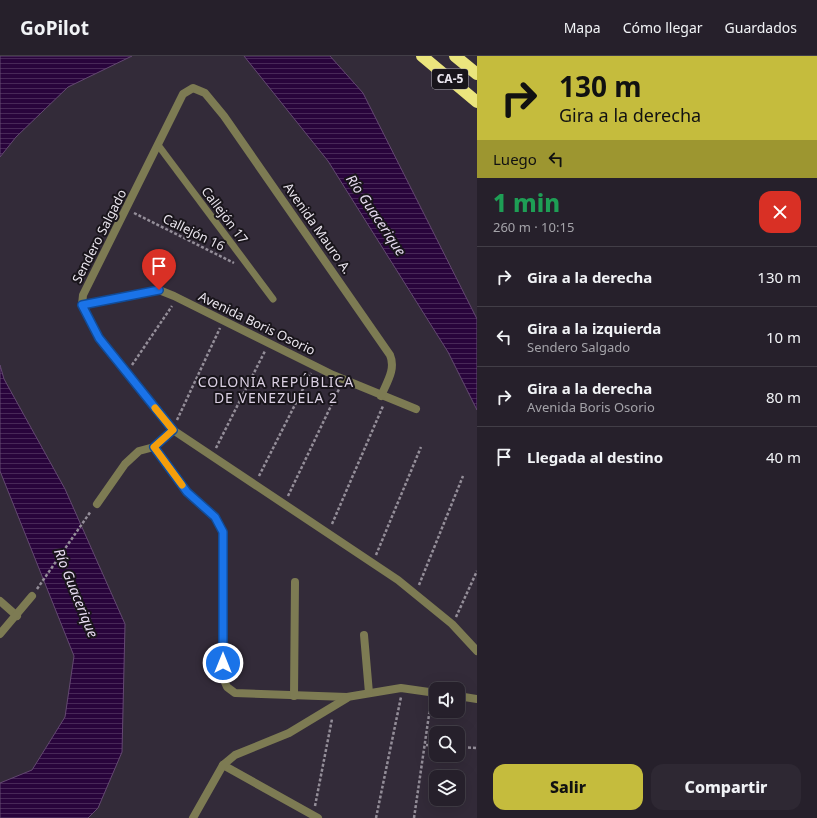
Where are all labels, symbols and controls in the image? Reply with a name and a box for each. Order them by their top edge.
text: GoPilot [20,15,89,41]
text: Mapa [564,18,601,37]
text: Cómo llegar [623,18,703,37]
text: Guardados [725,18,797,37]
text: 130 m [559,67,642,105]
road number: CA-5 [432,69,468,89]
icon: right [493,72,545,124]
text: Gira a la derecha [559,103,701,127]
icon: left [545,148,567,170]
text: Luego [493,149,537,169]
water label: Río Guacerique [342,170,411,259]
street label: Avenida Mauro A. [280,179,356,277]
street label: Callejón 17 [198,183,252,247]
street label: Sendero Salgado [68,186,130,286]
text: 1 min [493,186,560,219]
button: close [759,191,801,233]
street label: Callejón 16 [160,209,228,255]
text: 260 m · 10:15 [493,218,574,236]
pin [142,249,176,290]
icon: arrive [148,255,170,277]
icon: right [493,266,515,288]
text: Gira a la derecha [527,267,652,287]
text: 130 m [757,267,801,287]
street label: Avenida Boris Osorio [196,287,318,359]
text: Gira a la izquierda [527,318,661,338]
icon: left [493,326,515,348]
text: 10 m [766,327,801,347]
text: Sendero Salgado [527,338,630,356]
district label: COLONIA REPÚBLICA DE VENEZUELA 2 [198,372,354,407]
text: Gira a la derecha [527,378,652,398]
icon: right [493,386,515,408]
text: 80 m [766,387,801,407]
text: Avenida Boris Osorio [527,398,655,416]
icon: arrive [493,446,515,468]
text: Llegada al destino [527,447,663,467]
text: 40 m [766,447,801,467]
water label: Río Guacerique [50,545,103,640]
position arrow [202,642,244,684]
map controls [429,682,465,806]
button: sound [429,682,465,718]
button: search [429,726,465,762]
button: Salir [493,764,643,810]
button: Compartir [651,764,801,810]
button: layers [429,770,465,806]

